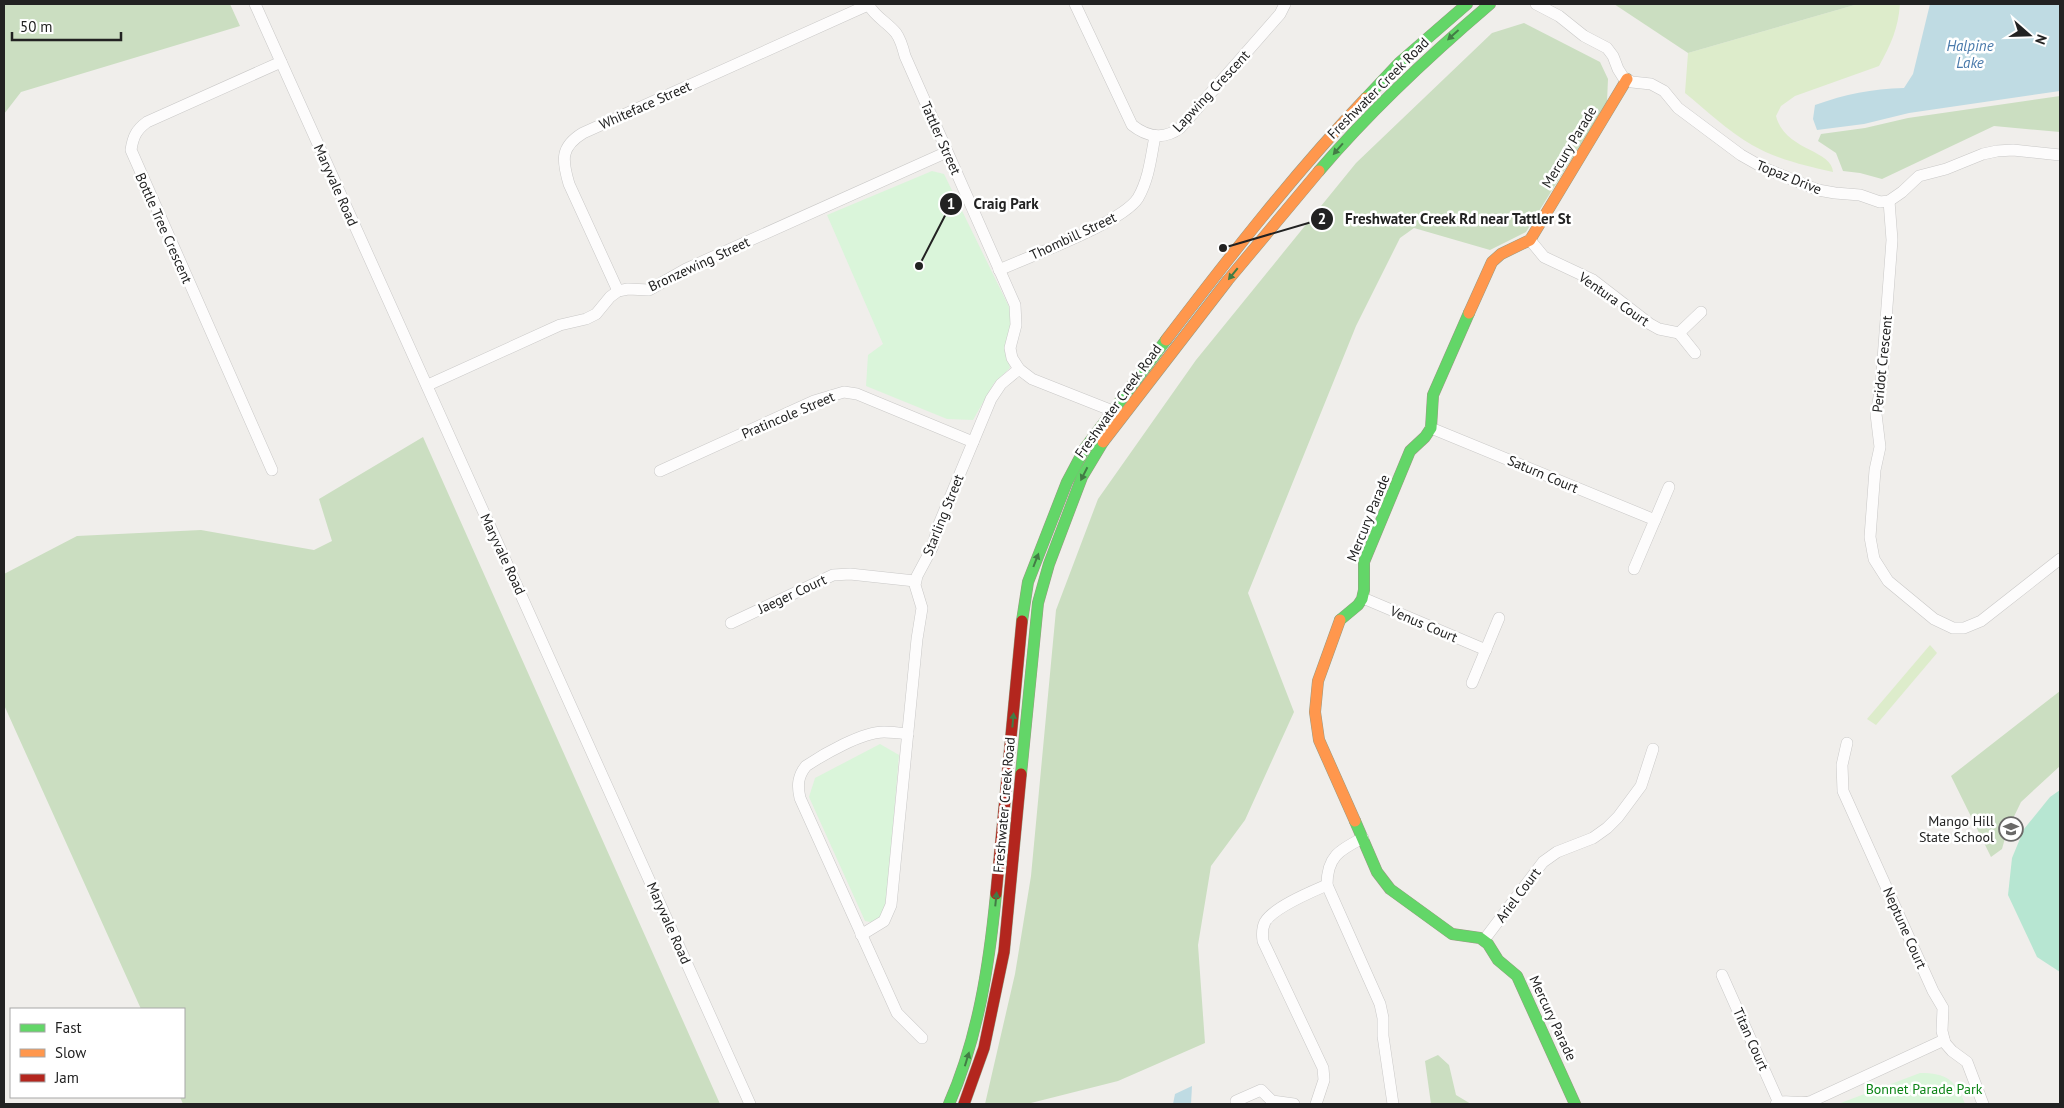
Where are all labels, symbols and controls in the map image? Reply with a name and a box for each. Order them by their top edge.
scale bar [12,10,121,42]
north arrow [2004,10,2054,60]
text: 50 m [20,17,53,36]
one-way arrow [1447,29,1459,41]
text: N [2031,32,2051,47]
street label: Freshwater Creek Road [1323,33,1433,143]
water label: Halpine Lake [1946,36,1994,72]
street label: Lapwing Crescent [1169,46,1254,136]
street label: Whiteface Street [596,77,694,133]
street label: Tattler Street [917,99,965,178]
street label: Mercury Parade [1538,103,1600,191]
street label: Maryvale Road [310,141,362,229]
one-way arrow [1332,143,1343,156]
street label: Topaz Drive [1754,156,1824,198]
street label: Bottle Tree Crescent [131,170,197,287]
callout: Craig Park [938,189,1048,219]
text: 1 [947,194,955,213]
text: Craig Park [973,194,1039,213]
callout: Freshwater Creek Rd near Tattler St [1310,204,1582,234]
street label: Thombill Street [1027,208,1119,264]
text: 2 [1318,209,1326,228]
text: Freshwater Creek Rd near Tattler St [1345,209,1572,228]
street label: Bronzewing Street [645,233,753,295]
one-way arrow [1228,267,1239,280]
street label: Ventura Court [1574,268,1653,330]
street label: Peridot Crescent [1868,314,1896,413]
street label: Freshwater Creek Road [1071,341,1165,461]
street label: Pratincole Street [739,387,837,443]
street label: Saturn Court [1505,451,1581,497]
one-way arrow [1080,467,1088,481]
street label: Starling Street [918,471,968,558]
street label: Mercury Parade [1342,472,1394,564]
street label: Maryvale Road [476,510,530,598]
one-way arrow [1032,552,1040,567]
street label: Jaeger Court [754,570,829,618]
street label: Venus Court [1387,601,1461,646]
one-way arrow [1009,712,1017,728]
street label: Freshwater Creek Road [989,736,1019,874]
place label: Mango Hill State School [1919,812,1994,846]
school or university icon: Mango Hill State School [1998,816,2024,842]
street label: Ariel Court [1492,864,1545,926]
street label: Maryvale Road [643,879,695,967]
street label: Neptune Court [1879,884,1931,972]
one-way arrow [992,891,1000,907]
street label: Mercury Parade [1525,973,1581,1063]
street label: Titan Court [1729,1005,1773,1074]
legend [10,1008,185,1098]
text: Fast [55,1018,82,1037]
text: Slow [55,1043,86,1062]
one-way arrow [964,1052,972,1067]
text: Jam [54,1068,79,1087]
park label: Bonnet Parade Park [1866,1080,1983,1098]

